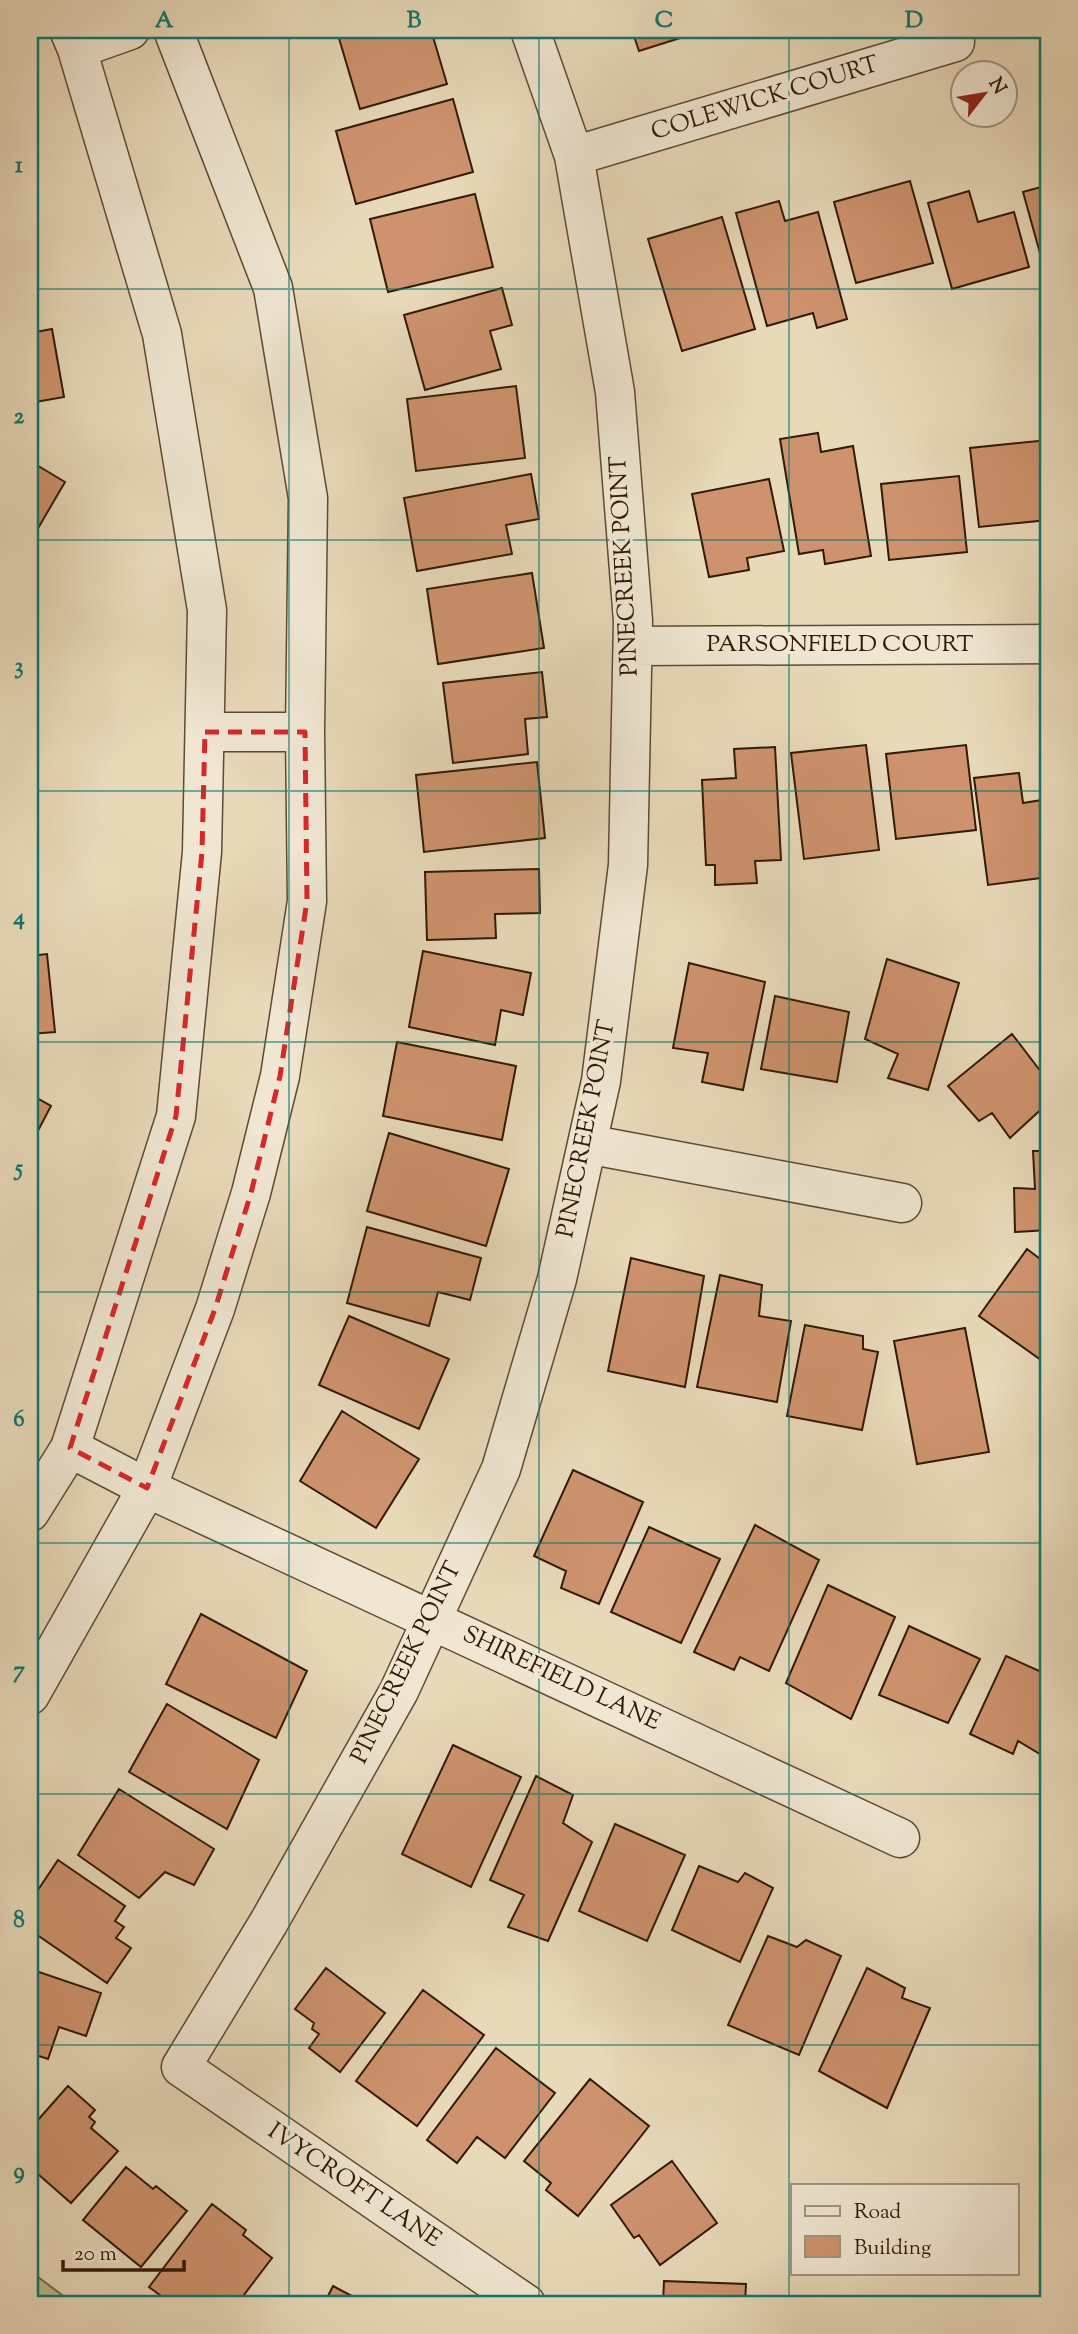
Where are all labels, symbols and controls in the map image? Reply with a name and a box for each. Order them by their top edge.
text: A [155,5,174,38]
text: B [407,5,422,38]
text: C [655,5,673,38]
text: D [905,5,923,38]
street label: COLEWICK COURT [647,48,883,150]
north arrow [948,60,1018,130]
text: N [981,73,1012,100]
text: 1 [15,150,23,183]
text: 2 [14,401,25,434]
street label: PINECREEK POINT [602,455,648,677]
street label: PARSONFIELD COURT [707,628,974,662]
text: 3 [14,651,24,684]
text: 4 [12,902,25,935]
street label: PINECREEK POINT [549,1017,625,1241]
text: 5 [13,1153,23,1186]
text: 6 [13,1404,25,1437]
street label: PINECREEK POINT [343,1556,471,1770]
street label: SHIREFIELD LANE [456,1618,666,1740]
text: 7 [13,1655,25,1688]
text: 8 [13,1905,25,1938]
street label: IVYCROFT LANE [260,2115,448,2257]
text: 9 [13,2156,25,2189]
legend [791,2184,1018,2274]
text: Road [854,2198,901,2228]
scale bar [63,2229,184,2273]
text: Building [854,2234,931,2264]
text: 20 m [74,2240,117,2270]

